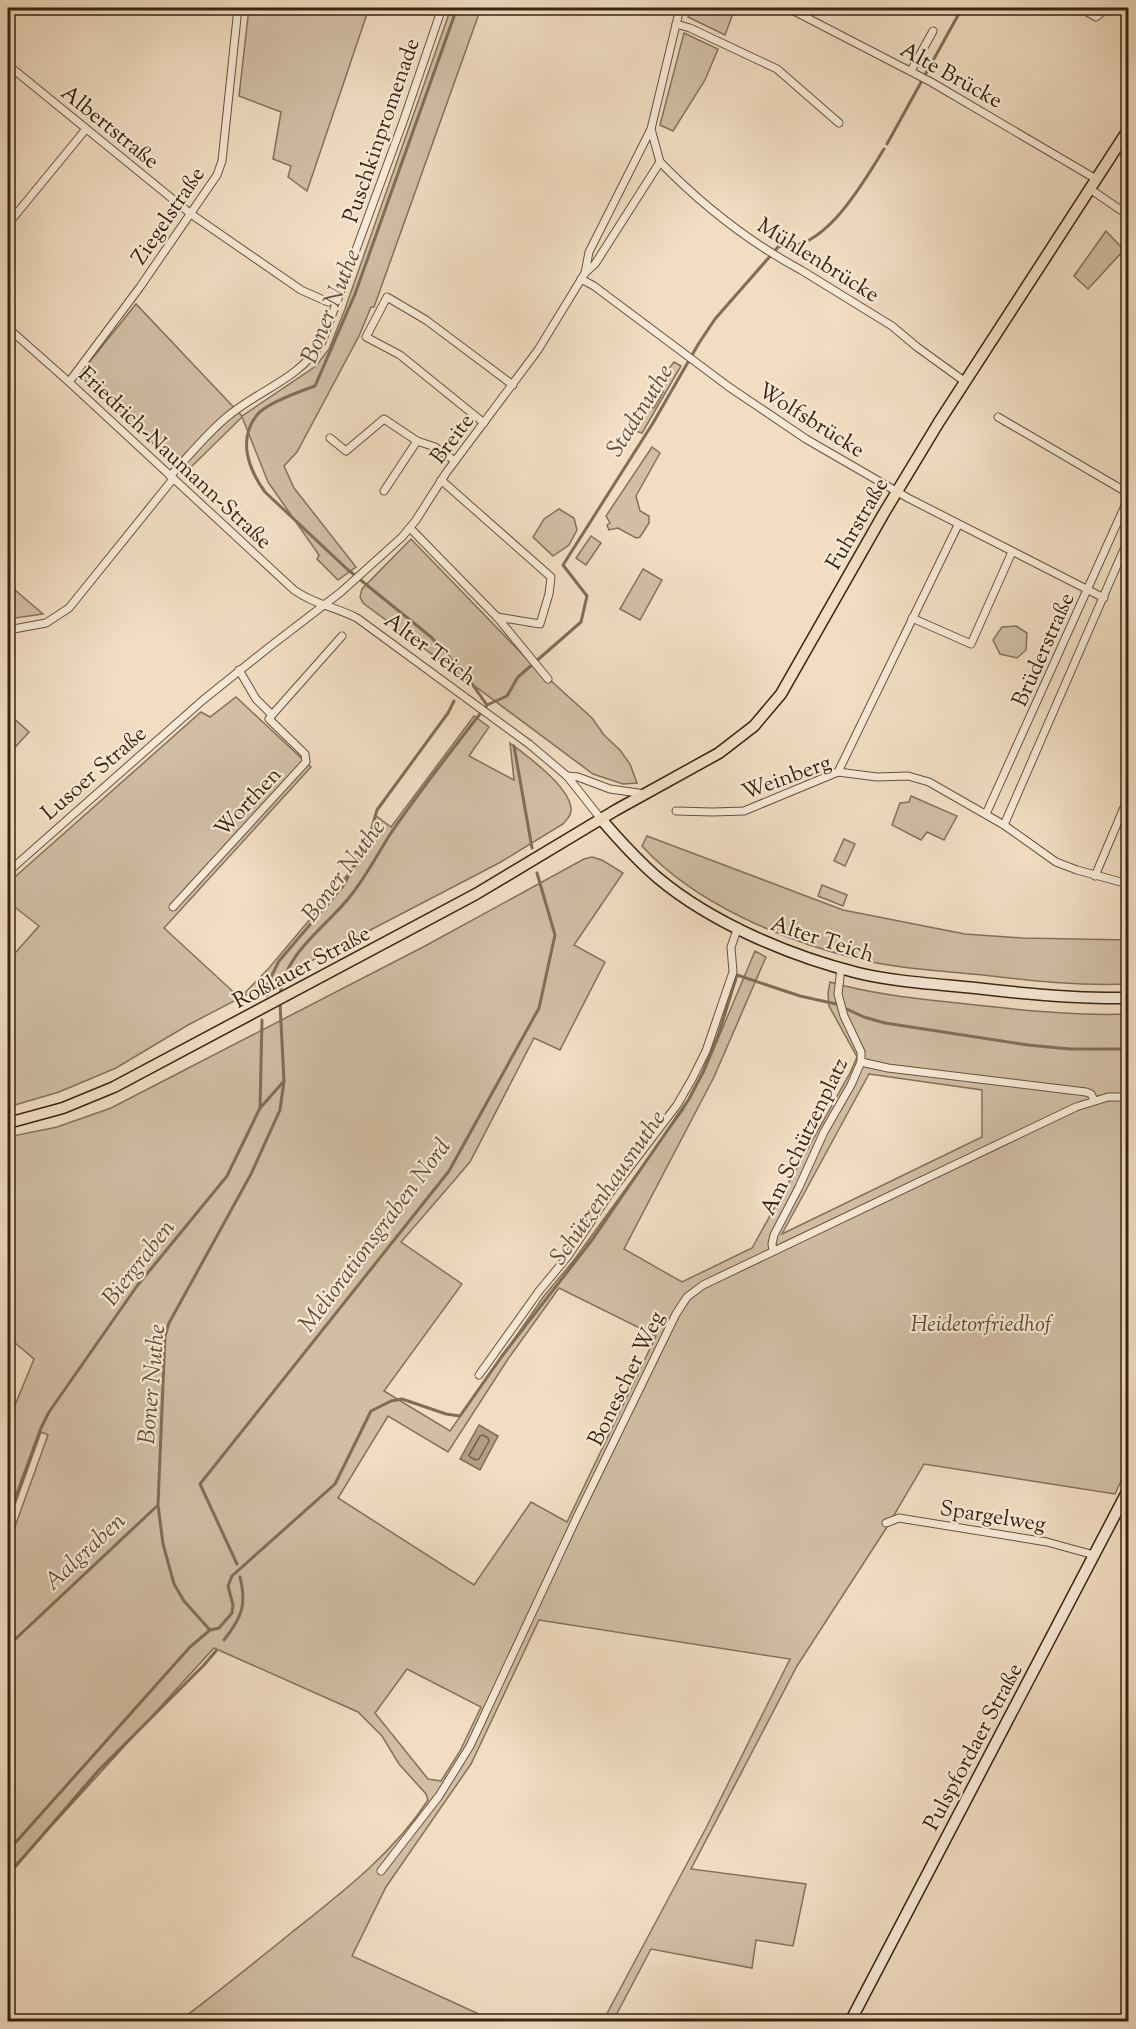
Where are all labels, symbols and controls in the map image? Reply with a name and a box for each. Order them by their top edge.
street label: Puschkinpromenade [336,34,429,228]
street label: Alte Brücke [894,35,1008,118]
street label: Albertstraße [53,79,165,178]
street label: Ziegelstraße [125,161,214,272]
street label: Mühlenbrücke [750,211,885,312]
water label: Boner Nuthe [294,245,370,369]
water label: Stadtnuthe [599,358,683,464]
street label: Friedrich-Naumann-Straße [70,360,278,558]
street label: Wolfsbrücke [751,376,870,467]
street label: Breite [424,408,483,472]
street label: Fuhrstraße [819,472,898,577]
street label: Brüderstraße [1005,588,1084,712]
street label: Alter Teich [376,606,482,695]
street label: Lusoer Straße [35,719,155,829]
street label: Weinberg [738,748,836,810]
street label: Worthen [208,761,290,845]
water label: Boner Nuthe [295,813,394,930]
street label: Alter Teich [766,909,878,973]
street label: Roßlauer Straße [228,919,377,1018]
street label: Am Schützenplatz [754,1053,858,1222]
water label: Schützenhausnuthe [542,1104,675,1272]
water label: Meliorationsgraben Nord [291,1132,460,1340]
water label: Biergraben [95,1212,184,1314]
street label: Bonescher Weg [581,1306,674,1452]
park label: Heidetorfriedhof [911,1310,1054,1342]
water label: Boner Nuthe [131,1323,175,1446]
street label: Spargelweg [937,1494,1048,1542]
water label: Aalgraben [37,1505,134,1599]
street label: Pulspfordaer Straße [917,1658,1032,1837]

